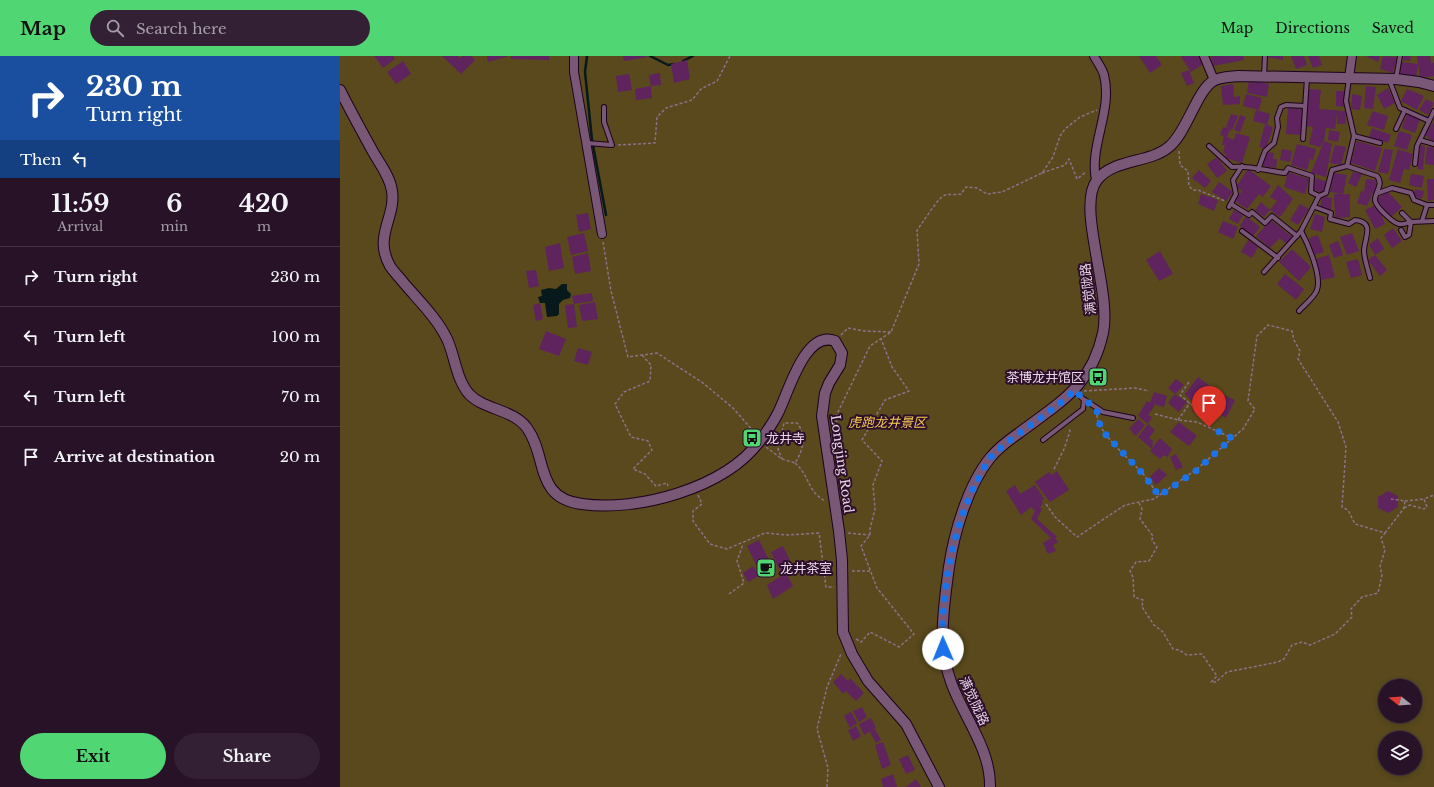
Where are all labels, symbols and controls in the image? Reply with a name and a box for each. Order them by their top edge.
search box [90,10,370,46]
text: Map [20,17,66,40]
icon: search [104,17,126,39]
text: Search here [136,19,227,38]
text: Map [1221,19,1253,37]
text: Directions [1275,19,1350,37]
text: Saved [1372,19,1414,37]
text: 230 m [86,69,182,104]
icon: right [20,72,72,124]
text: Turn right [86,104,182,126]
icon: left [69,148,91,170]
text: Then [20,150,61,169]
text: 11:59 [51,189,109,218]
text: 6 [166,189,182,218]
text: 420 [239,189,289,218]
text: Arrival [57,218,103,235]
text: min [161,218,188,235]
text: m [257,218,271,235]
street label: 满觉陇路 [1076,262,1100,316]
icon: right [20,266,42,288]
text: Turn right [54,267,137,286]
text: 230 m [270,267,320,286]
icon: left [20,326,42,348]
text: Turn left [54,327,125,346]
text: 100 m [271,327,320,346]
bus stop icon: 茶博龙井馆区 [1087,366,1109,388]
place label: 茶博龙井馆区 [1006,369,1084,386]
icon: left [20,386,42,408]
pin [1192,386,1226,427]
text: Turn left [54,387,125,406]
text: 70 m [281,387,320,406]
icon: arrive [1198,392,1220,414]
street label: Longjing Road [827,414,857,515]
park label: 虎跑龙井景区 [848,414,928,431]
bus stop icon: 龙井寺 [741,427,763,449]
place label: 龙井寺 [766,430,805,447]
icon: arrive [20,446,42,468]
text: Arrive at destination [54,447,215,466]
text: 20 m [280,447,320,466]
cafe icon: 龙井茶室 [755,557,777,579]
place label: 龙井茶室 [780,560,832,577]
position arrow [922,628,964,670]
street label: 满觉陇路 [955,674,993,728]
north arrow [1378,679,1422,723]
map controls [1378,679,1422,775]
button: layers [1378,731,1422,775]
button: Exit [20,733,166,779]
button: Share [174,733,320,779]

